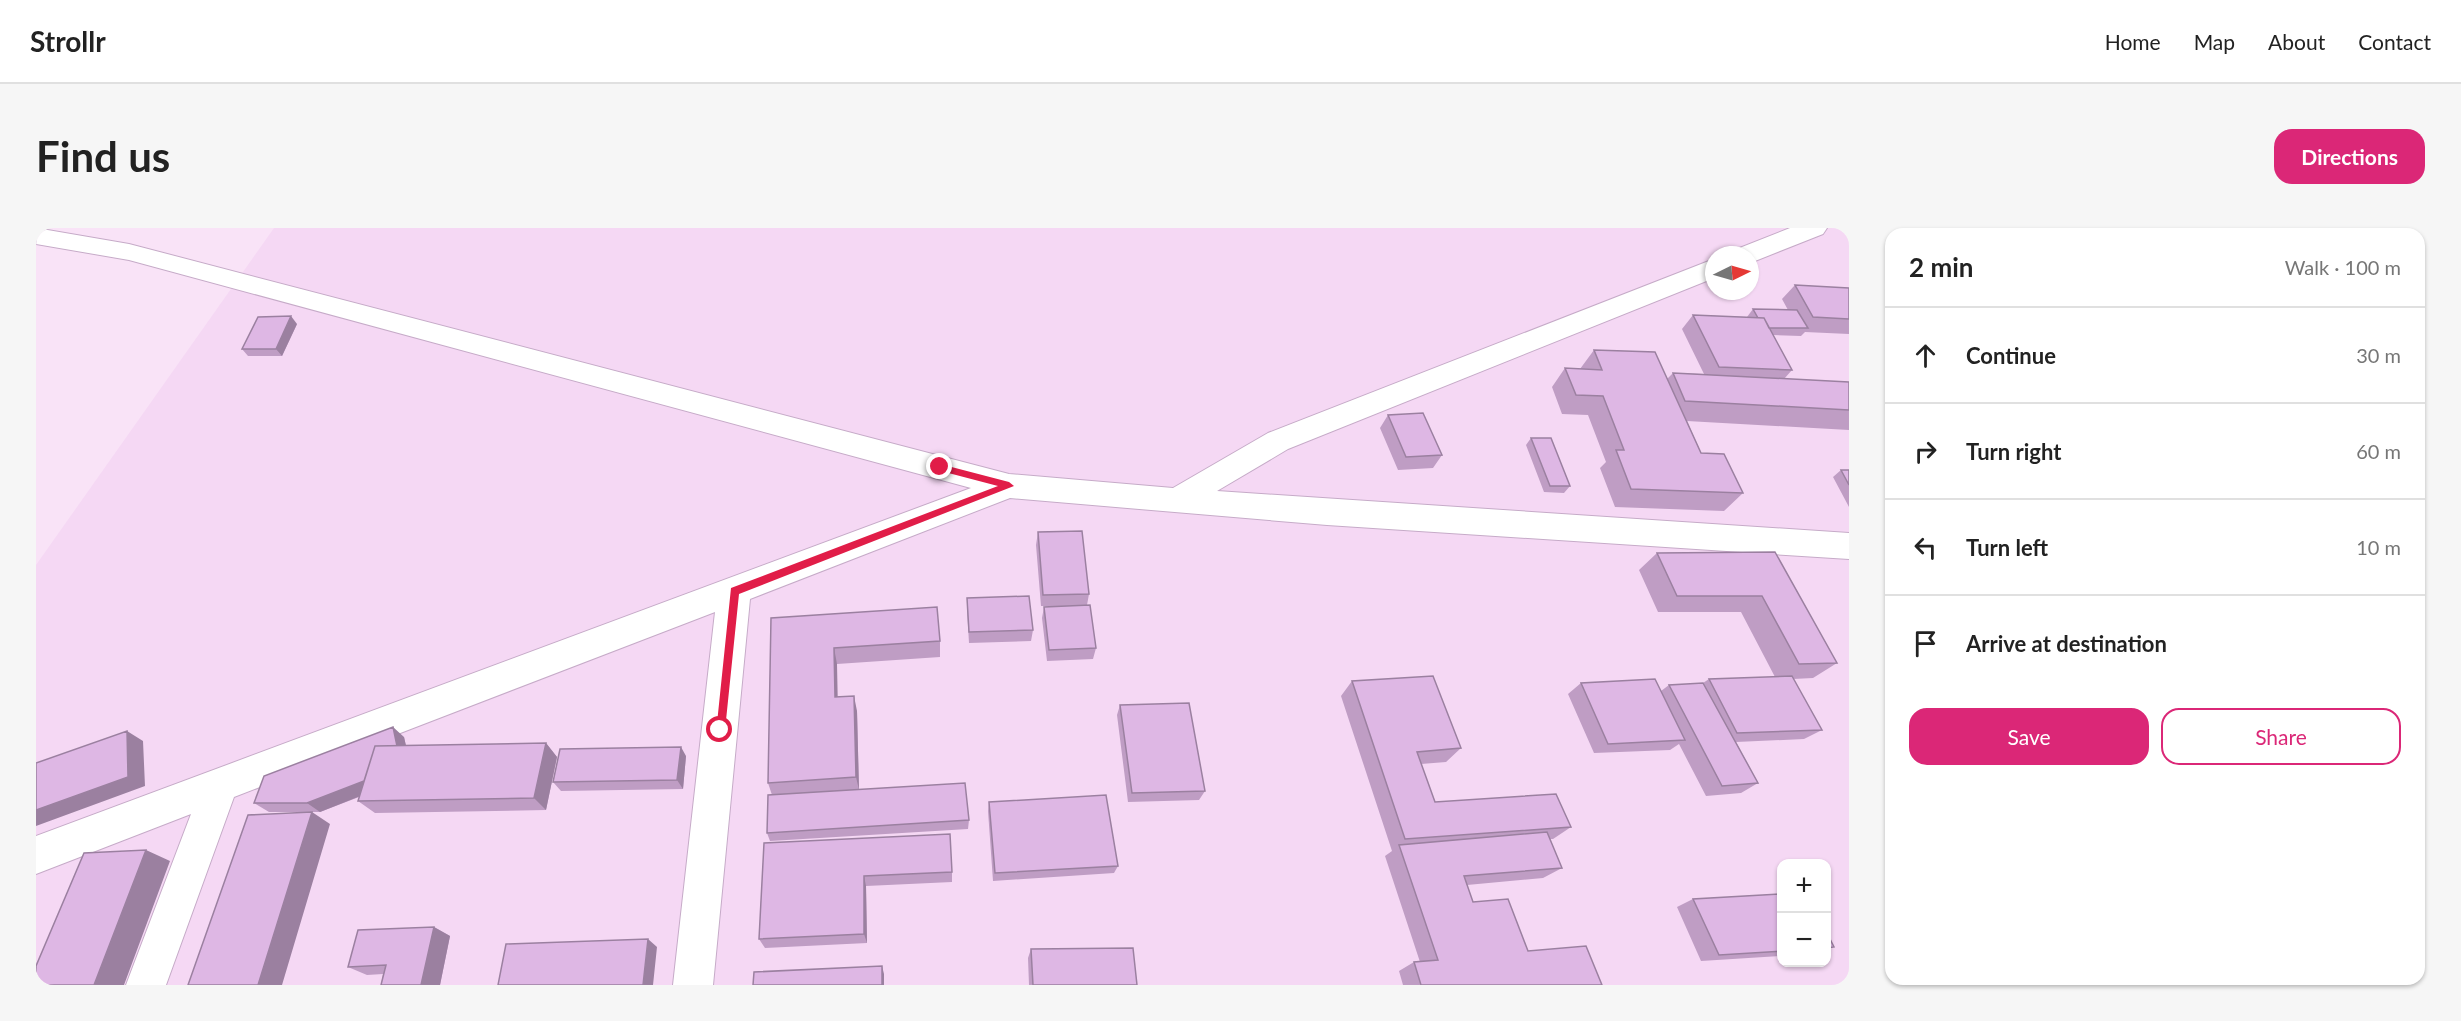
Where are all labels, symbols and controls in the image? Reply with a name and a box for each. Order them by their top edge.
text: Strollr [30,24,106,58]
text: Home [2105,29,2161,54]
text: Map [2194,29,2235,54]
text: About [2268,29,2325,54]
text: Contact [2358,29,2431,54]
button: Directions [2274,129,2425,184]
text: Find us [36,131,170,181]
north arrow [1705,246,1759,300]
text: 2 min [1909,251,1973,283]
text: Walk · 100 m [2285,255,2401,279]
icon: ahead [1909,339,1942,372]
text: Continue [1966,342,2056,369]
text: 30 m [2356,343,2401,367]
icon: right [1909,435,1942,468]
text: Turn right [1966,438,2061,465]
text: 60 m [2356,439,2401,463]
route end [926,453,952,479]
icon: left [1909,531,1942,564]
text: Turn left [1966,534,2048,561]
text: 10 m [2356,535,2401,559]
icon: arrive [1909,627,1942,660]
text: Arrive at destination [1966,630,2167,657]
button: Save [1909,708,2149,765]
button: Share [2161,708,2401,765]
route start [706,716,732,742]
map controls [1777,859,1831,967]
button: + [1777,859,1831,913]
button: − [1777,913,1831,967]

